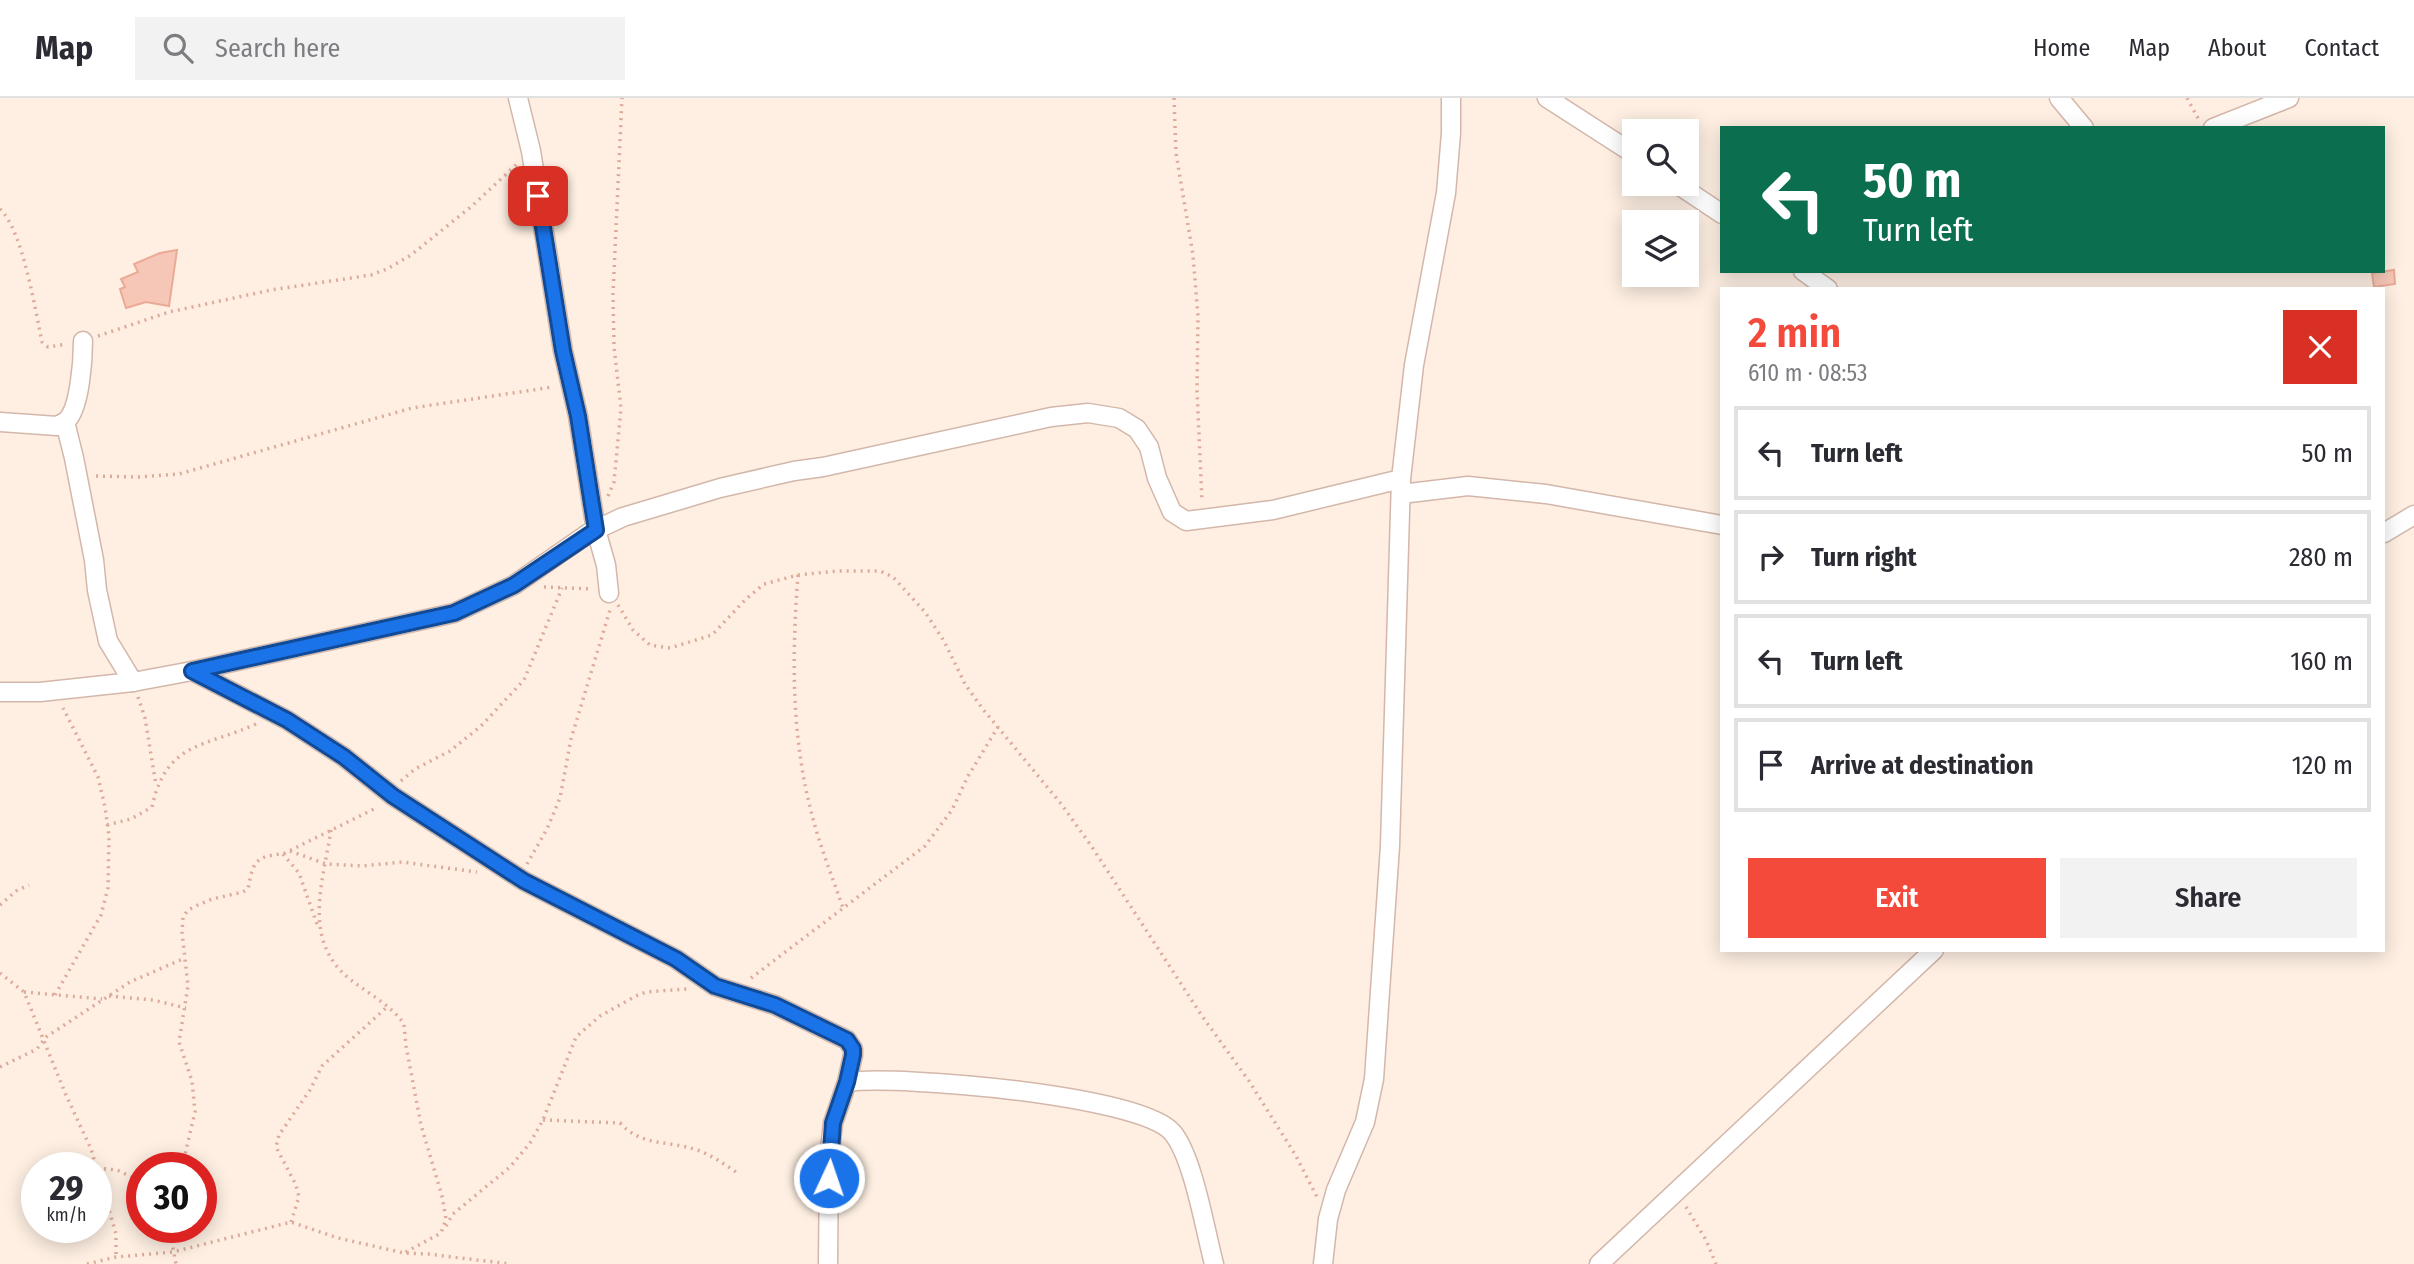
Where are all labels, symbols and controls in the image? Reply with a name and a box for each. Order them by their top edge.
search box [135,17,625,80]
text: Map [35,28,93,68]
icon: search [159,29,197,67]
text: Search here [215,33,340,64]
text: Home [2033,34,2090,62]
text: Map [2128,34,2170,62]
text: About [2208,34,2266,62]
text: Contact [2304,34,2379,62]
map controls [1622,119,1699,287]
button: search [1622,119,1699,196]
text: 50 m [1863,151,1961,210]
icon: left [1748,154,1839,245]
pin [508,166,568,226]
icon: arrive [519,177,557,215]
button: layers [1622,210,1699,287]
text: Turn left [1863,211,1973,249]
text: 2 min [1748,308,1841,358]
button: close [2283,310,2357,384]
text: 610 m · 08:53 [1748,359,1867,387]
icon: left [1752,434,1790,472]
text: Turn left [1811,438,1903,469]
text: 50 m [2301,438,2353,469]
icon: right [1752,538,1790,576]
text: Turn right [1811,542,1917,573]
text: 280 m [2289,542,2353,573]
icon: left [1752,642,1790,680]
text: Turn left [1811,646,1903,677]
text: 160 m [2290,646,2353,677]
icon: arrive [1752,746,1790,784]
text: Arrive at destination [1811,750,2034,781]
text: 120 m [2292,750,2353,781]
button: Exit [1748,858,2046,938]
button: Share [2060,858,2357,938]
position arrow [792,1141,866,1215]
speed limit sign: 30 [126,1152,217,1243]
text: 29 [49,1167,84,1209]
text: km/h [46,1204,87,1226]

